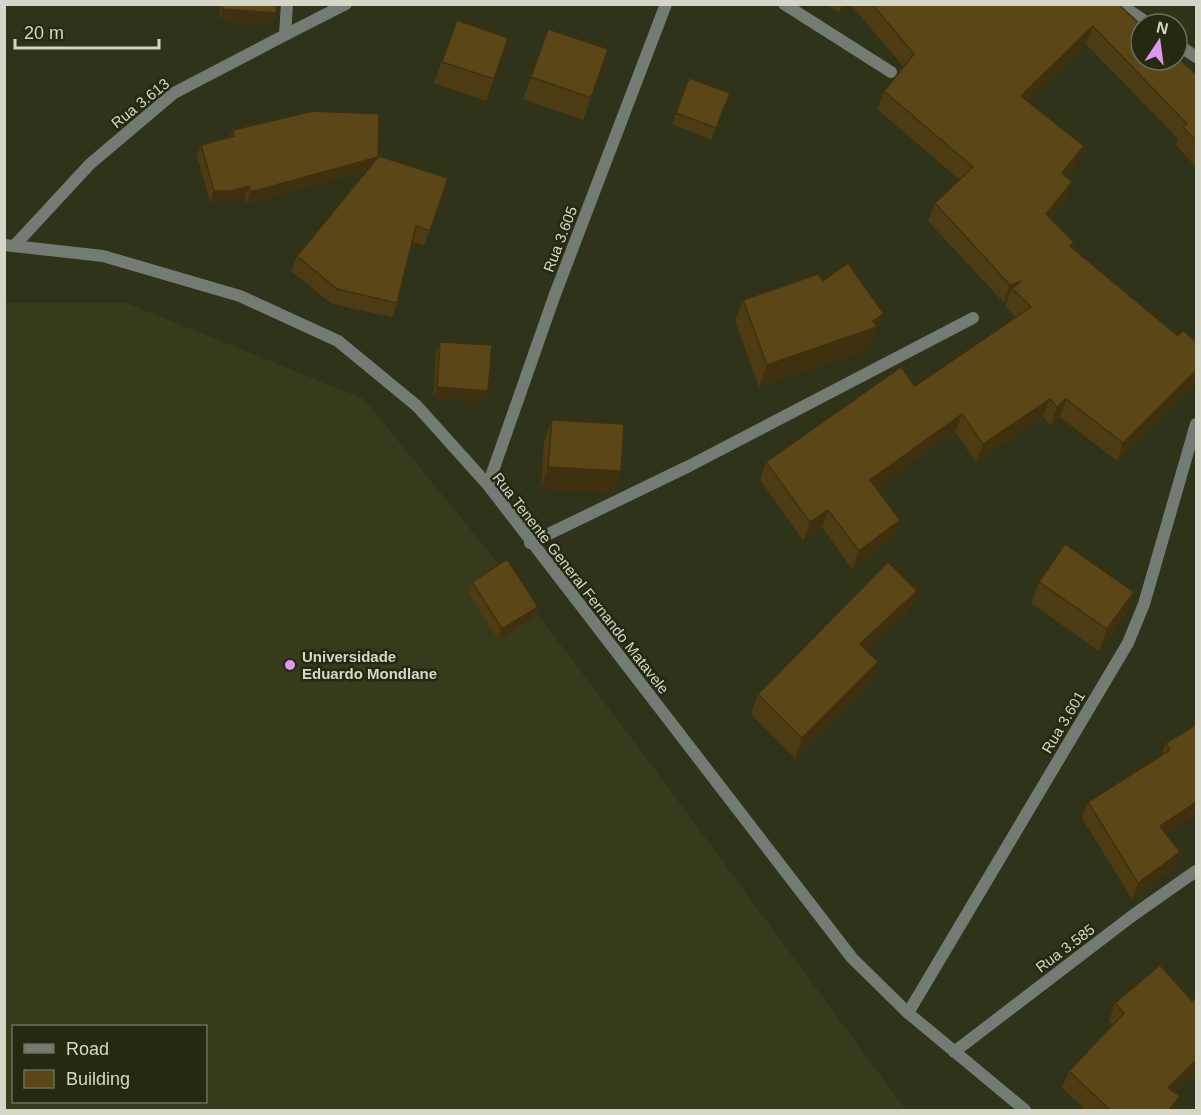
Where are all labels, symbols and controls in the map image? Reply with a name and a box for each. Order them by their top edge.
scale bar [15,12,159,50]
north arrow [1129,12,1189,72]
text: N [1155,18,1170,37]
text: 20 m [24,23,64,43]
street label: Rua 3.613 [108,75,172,131]
street label: Rua 3.605 [540,204,580,274]
street label: Rua Tenente General Fernando Matavele [489,469,673,697]
place label: Universidade Eduardo Mondlane [302,648,437,682]
marker: Universidade Eduardo Mondlane [283,658,297,672]
street label: Rua 3.601 [1038,688,1088,756]
street label: Rua 3.585 [1032,920,1098,976]
legend [12,1025,207,1103]
text: Road [66,1039,109,1059]
text: Building [66,1069,130,1089]

